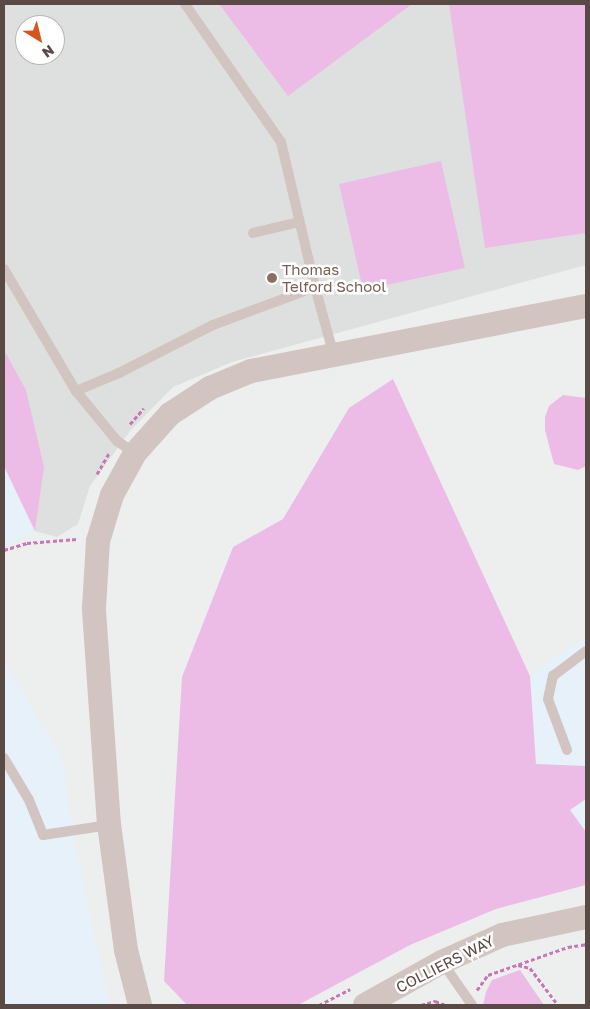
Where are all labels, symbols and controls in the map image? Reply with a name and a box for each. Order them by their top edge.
north arrow [15,15,65,65]
text: N [39,42,58,62]
place label: Thomas Telford School [282,260,386,295]
marker: Thomas Telford School [266,272,278,284]
street label: COLLIERS WAY [393,932,497,996]

